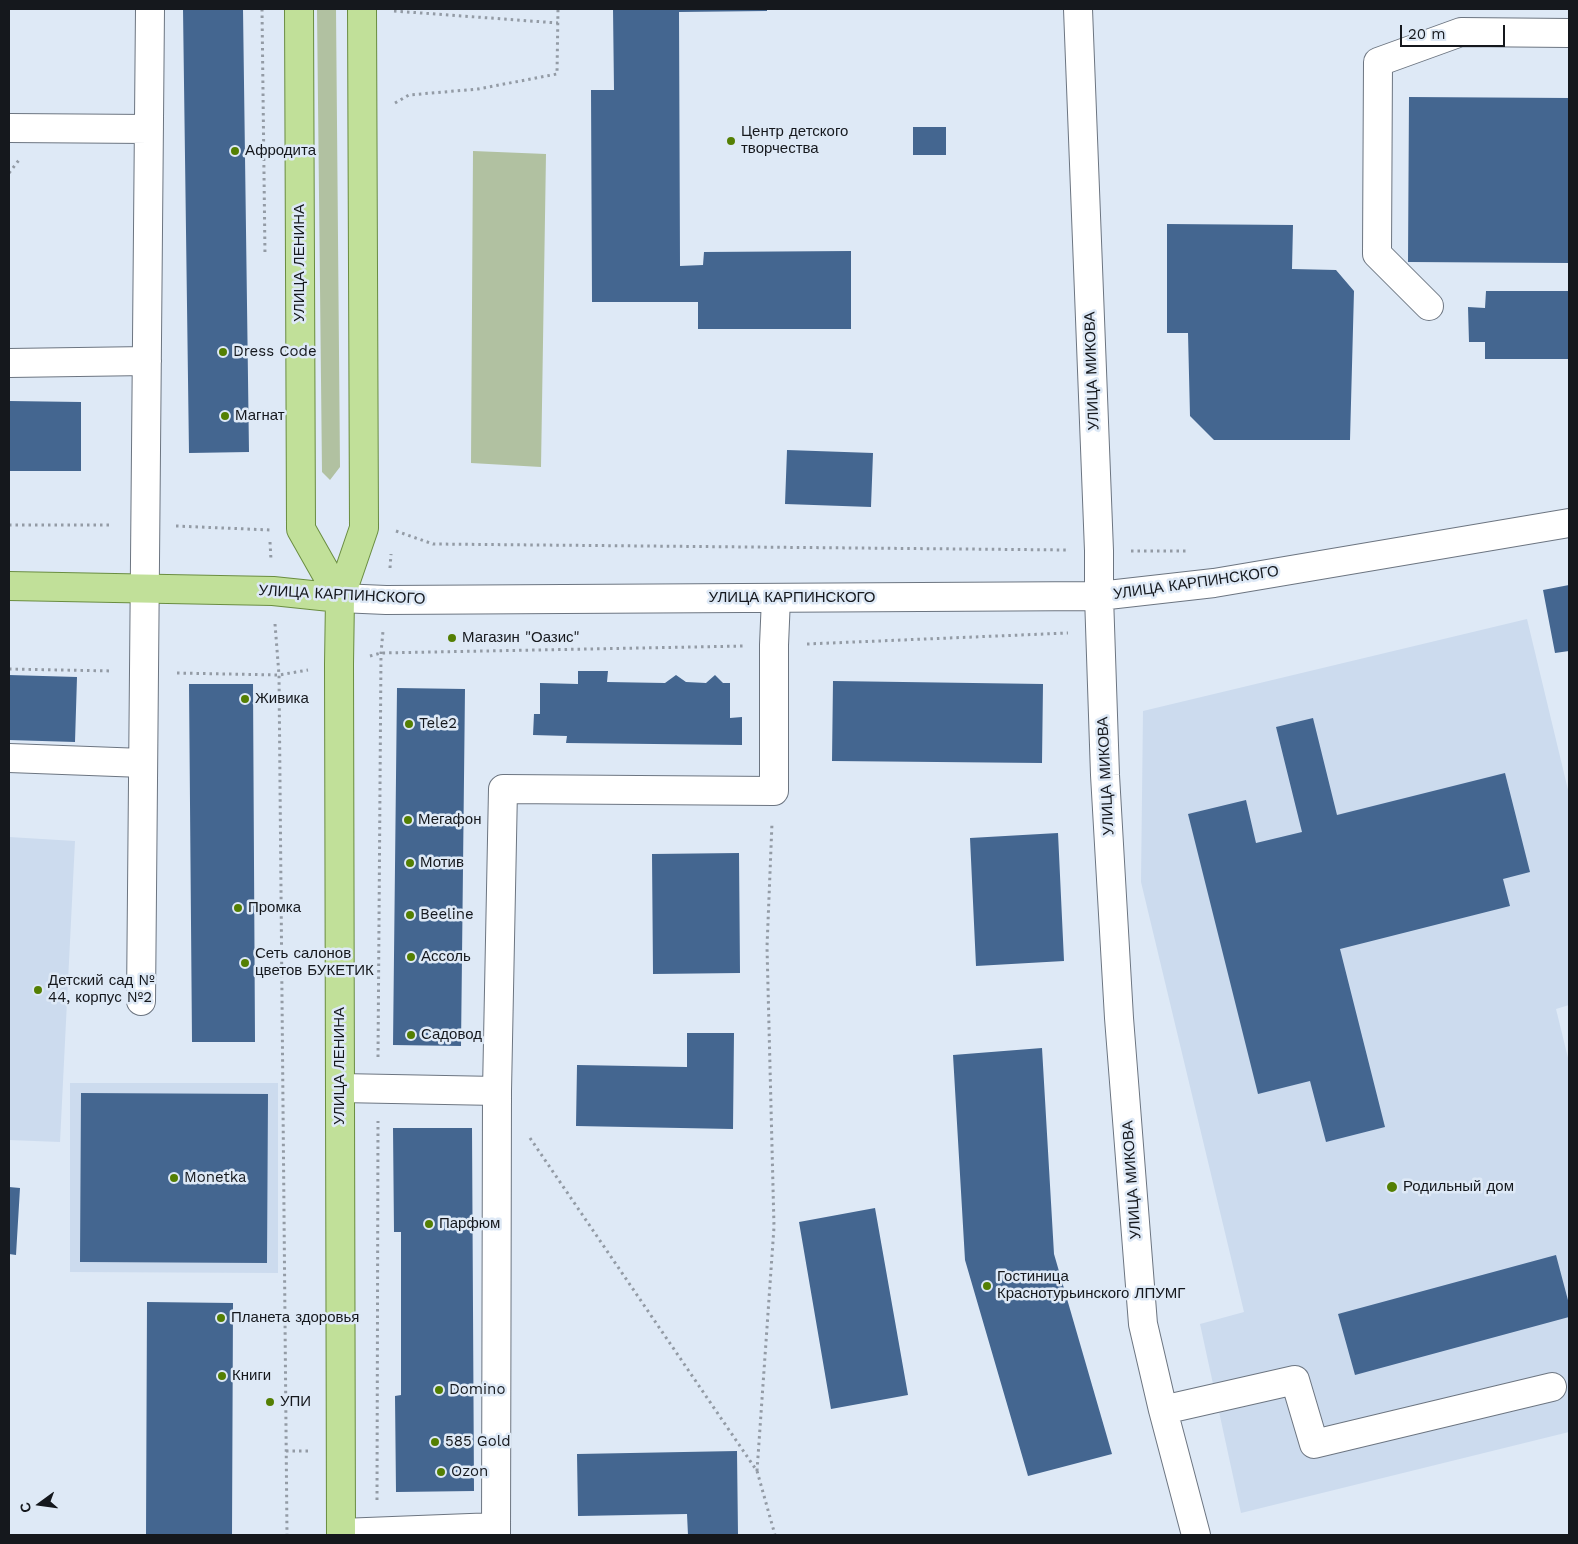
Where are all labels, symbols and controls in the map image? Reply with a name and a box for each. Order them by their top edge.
scale bar [1403,15,1508,47]
text: 20 m [1408,25,1446,43]
place label: Центр детского творчества [741,123,848,158]
marker: Центр детского творчества [725,135,737,147]
place label: Афродита [245,142,316,160]
marker: Афродита [229,145,241,157]
street label: УЛИЦА ЛЕНИНА [291,204,309,322]
street label: УЛИЦА МИКОВА [1081,311,1103,431]
place label: Dress Code [233,343,317,361]
marker: Dress Code [217,346,229,358]
place label: Магнат [235,407,285,425]
marker: Магнат [219,410,231,422]
street label: УЛИЦА КАРПИНСКОГО [1112,562,1280,604]
street label: УЛИЦА КАРПИНСКОГО [258,582,426,608]
street label: УЛИЦА КАРПИНСКОГО [708,589,876,607]
place label: Магазин "Оазис" [462,629,580,647]
marker: Магазин "Оазис" [446,632,458,644]
place label: Живика [255,690,309,708]
marker: Живика [239,693,251,705]
place label: Tele2 [419,715,457,733]
street label: УЛИЦА МИКОВА [1094,716,1118,836]
marker: Tele2 [403,718,415,730]
place label: Мегафон [418,811,481,829]
marker: Мегафон [402,814,414,826]
place label: Мотив [420,854,464,872]
marker: Мотив [404,857,416,869]
place label: Промка [248,899,301,917]
marker: Промка [232,902,244,914]
place label: Beeline [420,906,474,924]
marker: Beeline [404,909,416,921]
place label: Сеть салонов цветов БУКЕТИК [255,945,374,980]
place label: Ассоль [421,948,471,966]
marker: Ассоль [405,951,417,963]
marker: Сеть салонов цветов БУКЕТИК [239,957,251,969]
place label: Детский сад № 44, корпус №2 [48,972,155,1007]
marker: Детский сад № 44, корпус №2 [32,984,44,996]
street label: УЛИЦА ЛЕНИНА [331,1007,349,1125]
place label: Садовод [421,1026,482,1044]
marker: Садовод [405,1029,417,1041]
street label: УЛИЦА МИКОВА [1119,1120,1145,1240]
place label: Monetka [184,1169,247,1187]
marker: Monetka [168,1172,180,1184]
place label: Родильный дом [1403,1178,1514,1196]
marker: Родильный дом [1385,1180,1399,1194]
place label: Парфюм [439,1215,500,1233]
marker: Парфюм [423,1218,435,1230]
place label: Гостиница Краснотурьинского ЛПУМГ [997,1268,1185,1303]
marker: Гостиница Краснотурьинского ЛПУМГ [981,1280,993,1292]
place label: Планета здоровья [231,1309,359,1327]
marker: Планета здоровья [215,1312,227,1324]
place label: Книги [232,1367,271,1385]
marker: Книги [216,1370,228,1382]
place label: Domino [449,1381,505,1399]
marker: Domino [433,1384,445,1396]
place label: УПИ [280,1393,311,1411]
marker: УПИ [264,1396,276,1408]
place label: 585 Gold [445,1433,511,1451]
marker: 585 Gold [429,1436,441,1448]
place label: Ozon [451,1463,488,1481]
marker: Ozon [435,1466,447,1478]
north arrow [15,1479,65,1529]
text: С [16,1501,34,1514]

